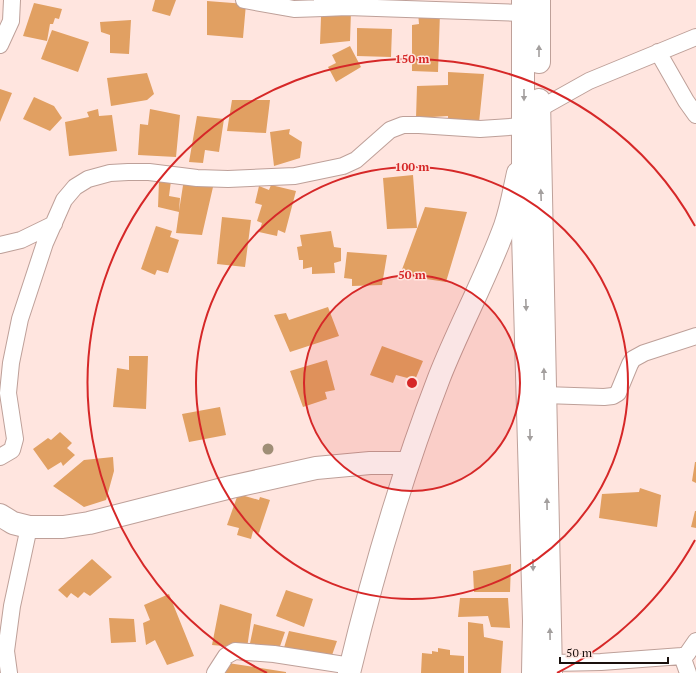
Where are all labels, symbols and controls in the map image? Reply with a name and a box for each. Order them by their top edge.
one-way arrow [536,44,542,57]
text: 150 m [395,51,429,66]
one-way arrow [521,89,527,102]
text: 100 m [395,159,429,174]
one-way arrow [538,188,544,201]
text: 50 m [398,267,426,282]
one-way arrow [523,299,529,312]
one-way arrow [541,367,547,380]
centre of rings [405,376,419,390]
one-way arrow [526,429,533,441]
one-way arrow [544,497,550,510]
one-way arrow [530,559,536,572]
one-way arrow [547,627,553,640]
scale bar [560,639,668,665]
text: 50 m [566,645,593,660]

